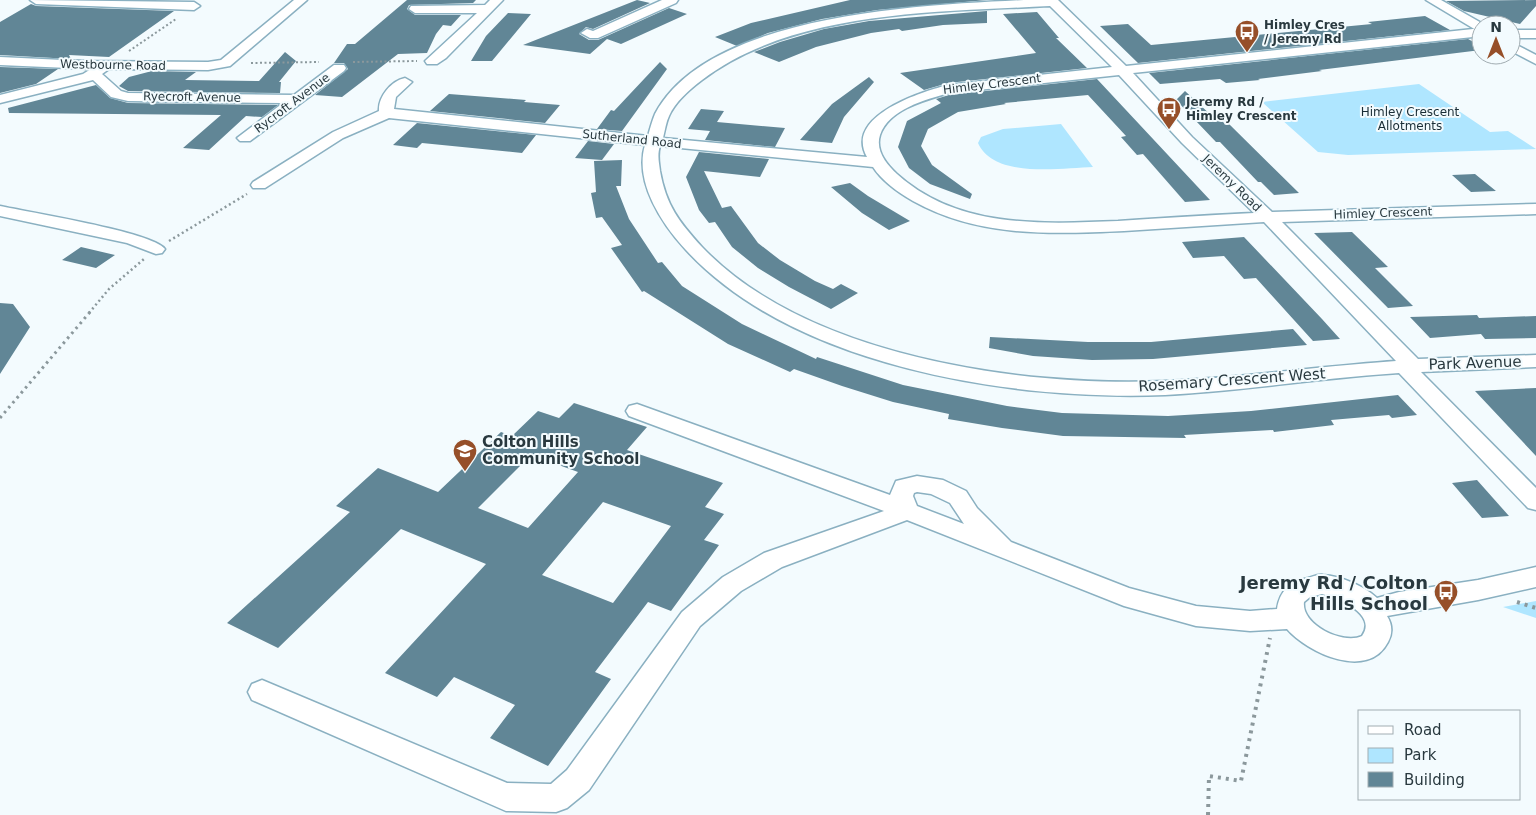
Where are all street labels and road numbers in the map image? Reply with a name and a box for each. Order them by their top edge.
street label: Westbourne Road [60,57,166,73]
street label: Rycroft Avenue [252,70,332,136]
street label: Himley Crescent [942,71,1042,97]
street label: Ryecroft Avenue [143,89,241,105]
street label: Sutherland Road [582,127,682,151]
street label: Jeremy Road [1199,151,1264,214]
street label: Himley Crescent [1333,204,1433,222]
street label: Park Avenue [1428,352,1522,374]
street label: Rosemary Crescent West [1138,364,1326,396]

